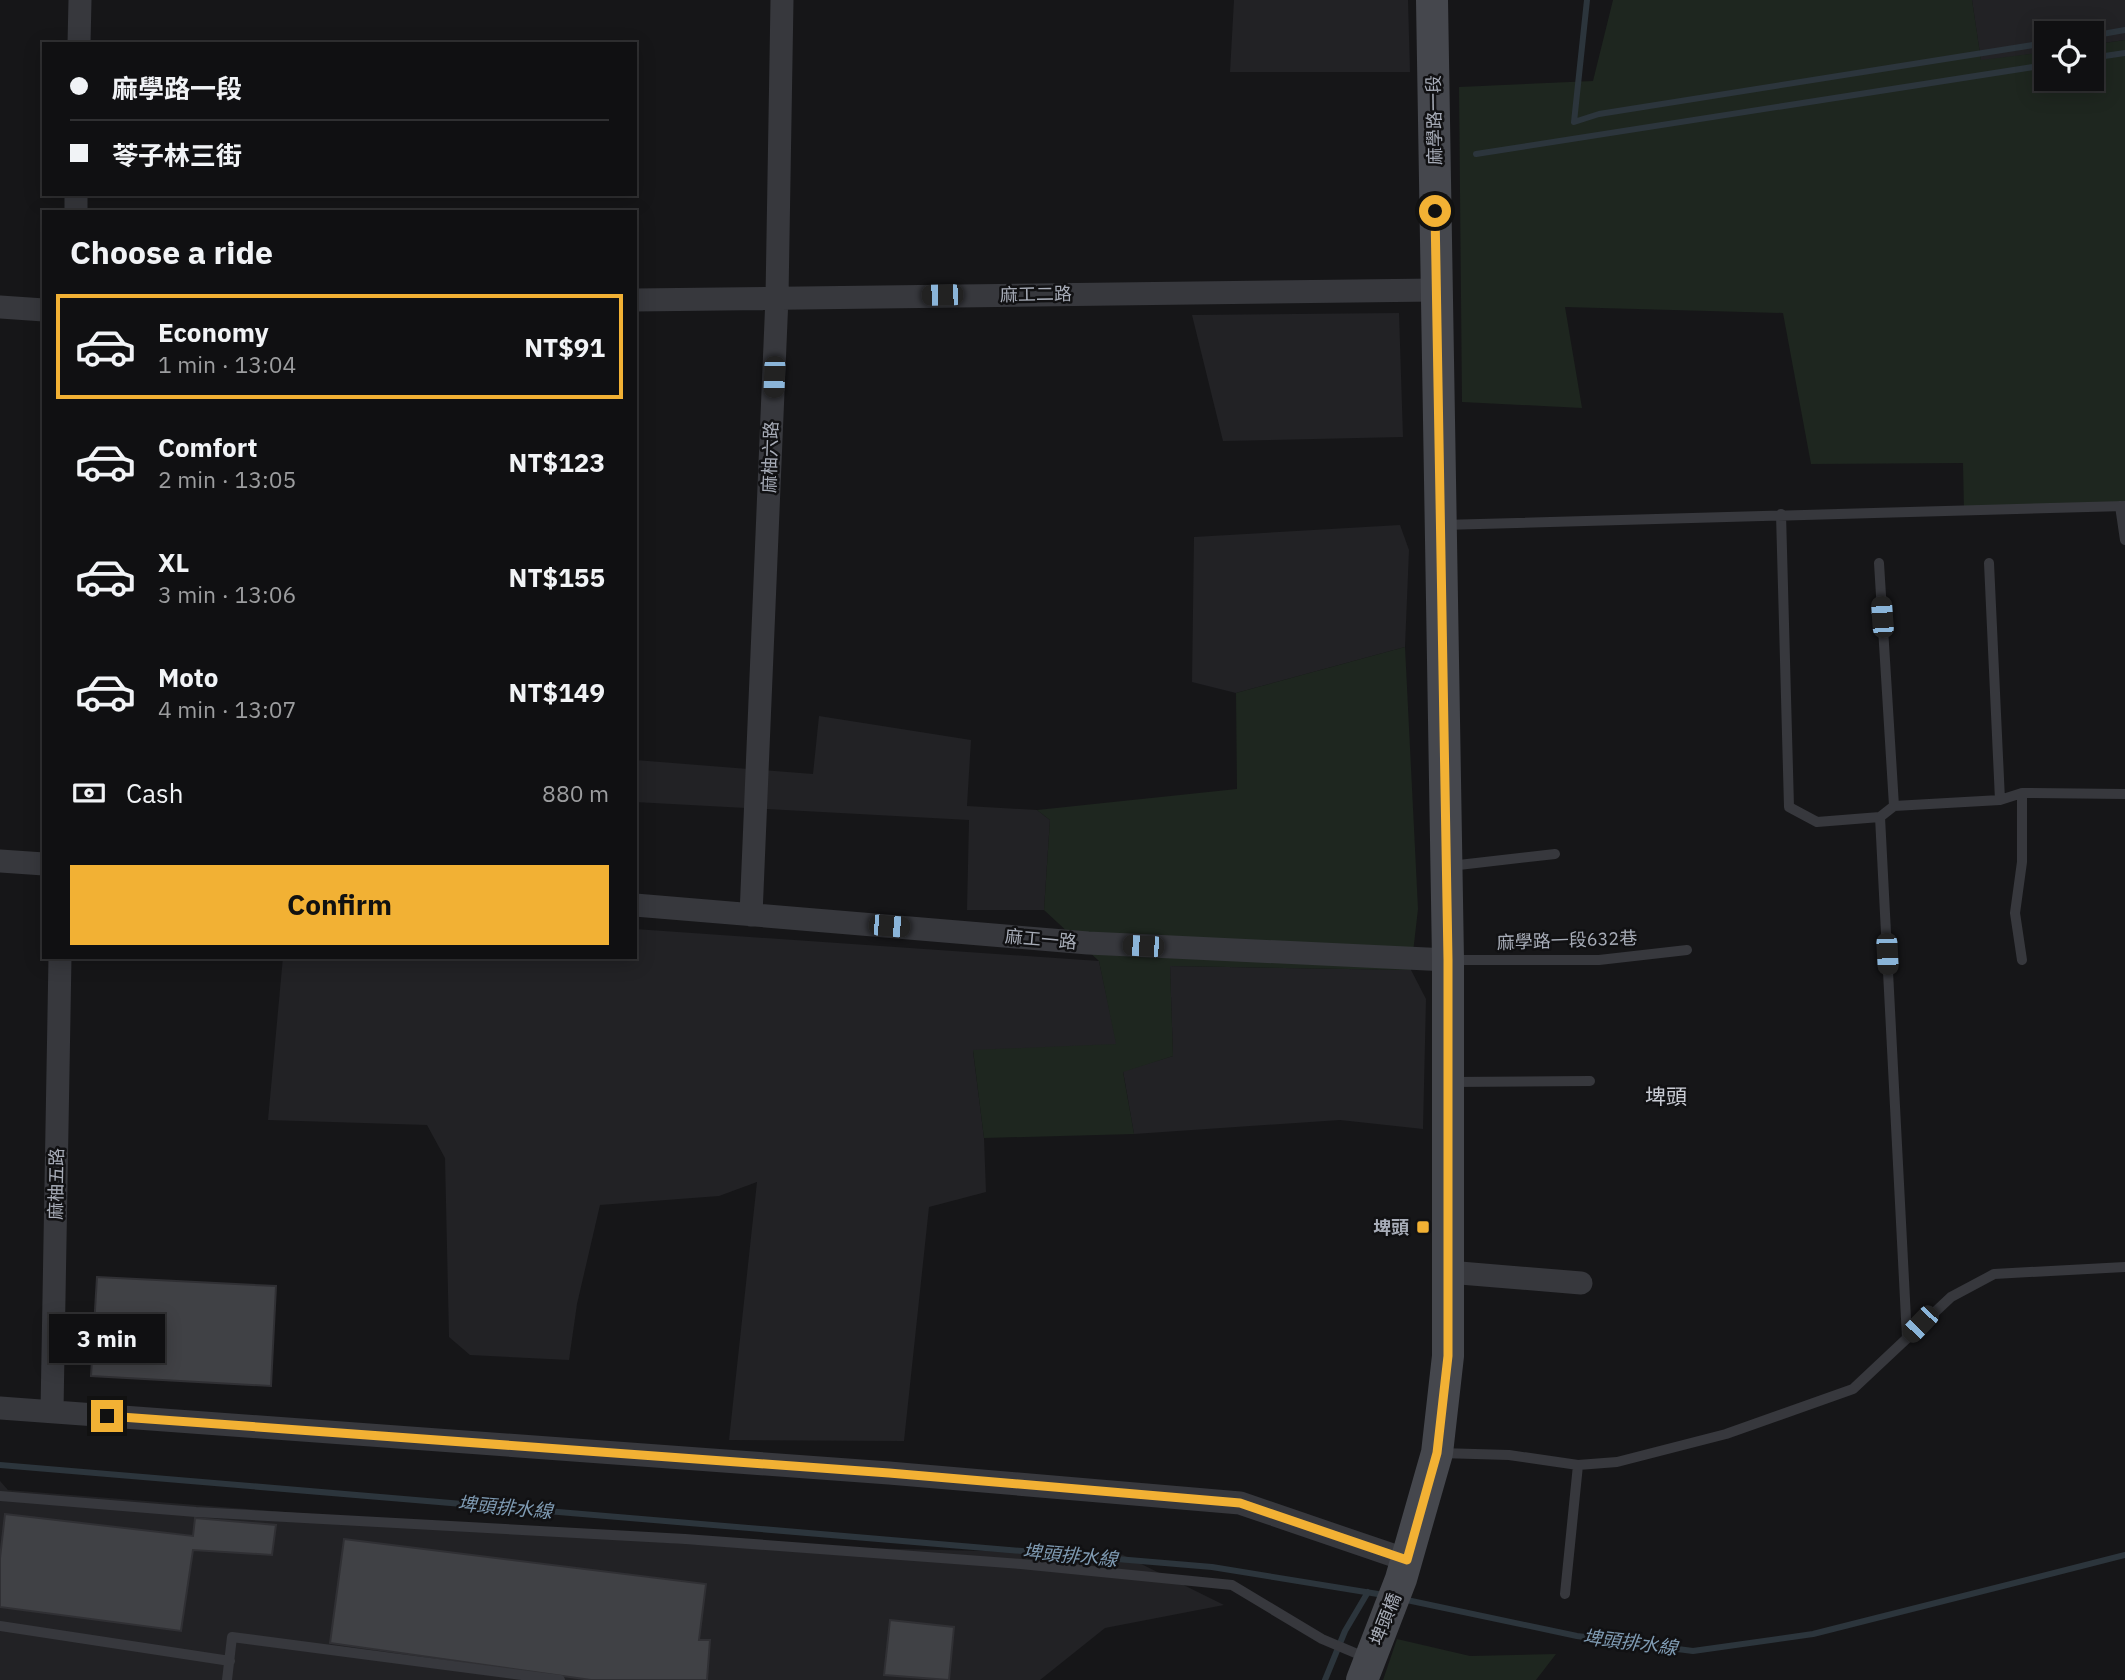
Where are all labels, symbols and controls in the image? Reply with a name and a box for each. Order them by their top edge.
map controls [2034,21,2104,91]
button: locate [2034,21,2104,91]
text: 麻學路一段 [112,71,242,105]
street label: 麻學路一段 [1422,75,1446,165]
text: 苓子林三街 [112,138,242,172]
route start [1419,195,1451,227]
text: Choose a ride [70,231,273,273]
street label: 麻工二路 [1000,282,1072,306]
car [921,284,964,306]
icon: car [74,315,137,378]
text: Economy [158,315,269,349]
text: NT$91 [524,330,605,364]
text: 1 min · 13:04 [158,349,296,379]
car [763,356,786,398]
street label: 麻柚六路 [757,421,783,493]
icon: car [74,430,137,493]
text: Comfort [158,430,257,464]
text: NT$123 [509,445,605,479]
text: 2 min · 13:05 [158,464,296,494]
icon: car [74,545,137,608]
text: XL [158,545,189,579]
text: NT$155 [509,560,605,594]
text: 3 min · 13:06 [158,579,296,609]
car [1871,595,1894,639]
icon: car [74,660,137,723]
text: Moto [158,660,218,694]
text: NT$149 [509,675,605,709]
text: 4 min · 13:07 [158,694,296,724]
icon: cash [70,774,108,812]
text: Cash [126,776,183,810]
text: 880 m [542,778,609,808]
button: Confirm [70,865,609,945]
car [868,914,911,938]
street label: 麻工一路 [1004,924,1078,954]
street label: 麻學路一段632巷 [1496,926,1638,954]
car [1876,932,1899,976]
car [1122,934,1165,958]
district label: 埤頭 [1645,1082,1687,1110]
street label: 麻柚五路 [44,1148,68,1220]
place label: 埤頭 [1373,1216,1409,1239]
marker: 埤頭 [1415,1219,1431,1235]
car [1898,1302,1943,1346]
callout: 3 min [49,1314,165,1364]
text: 3 min [77,1323,137,1353]
route end [91,1400,123,1432]
water label: 埤頭排水線 [457,1491,555,1523]
water label: 埤頭排水線 [1022,1539,1120,1571]
street label: 埤頭橋 [1364,1590,1406,1648]
water label: 埤頭排水線 [1581,1624,1681,1660]

